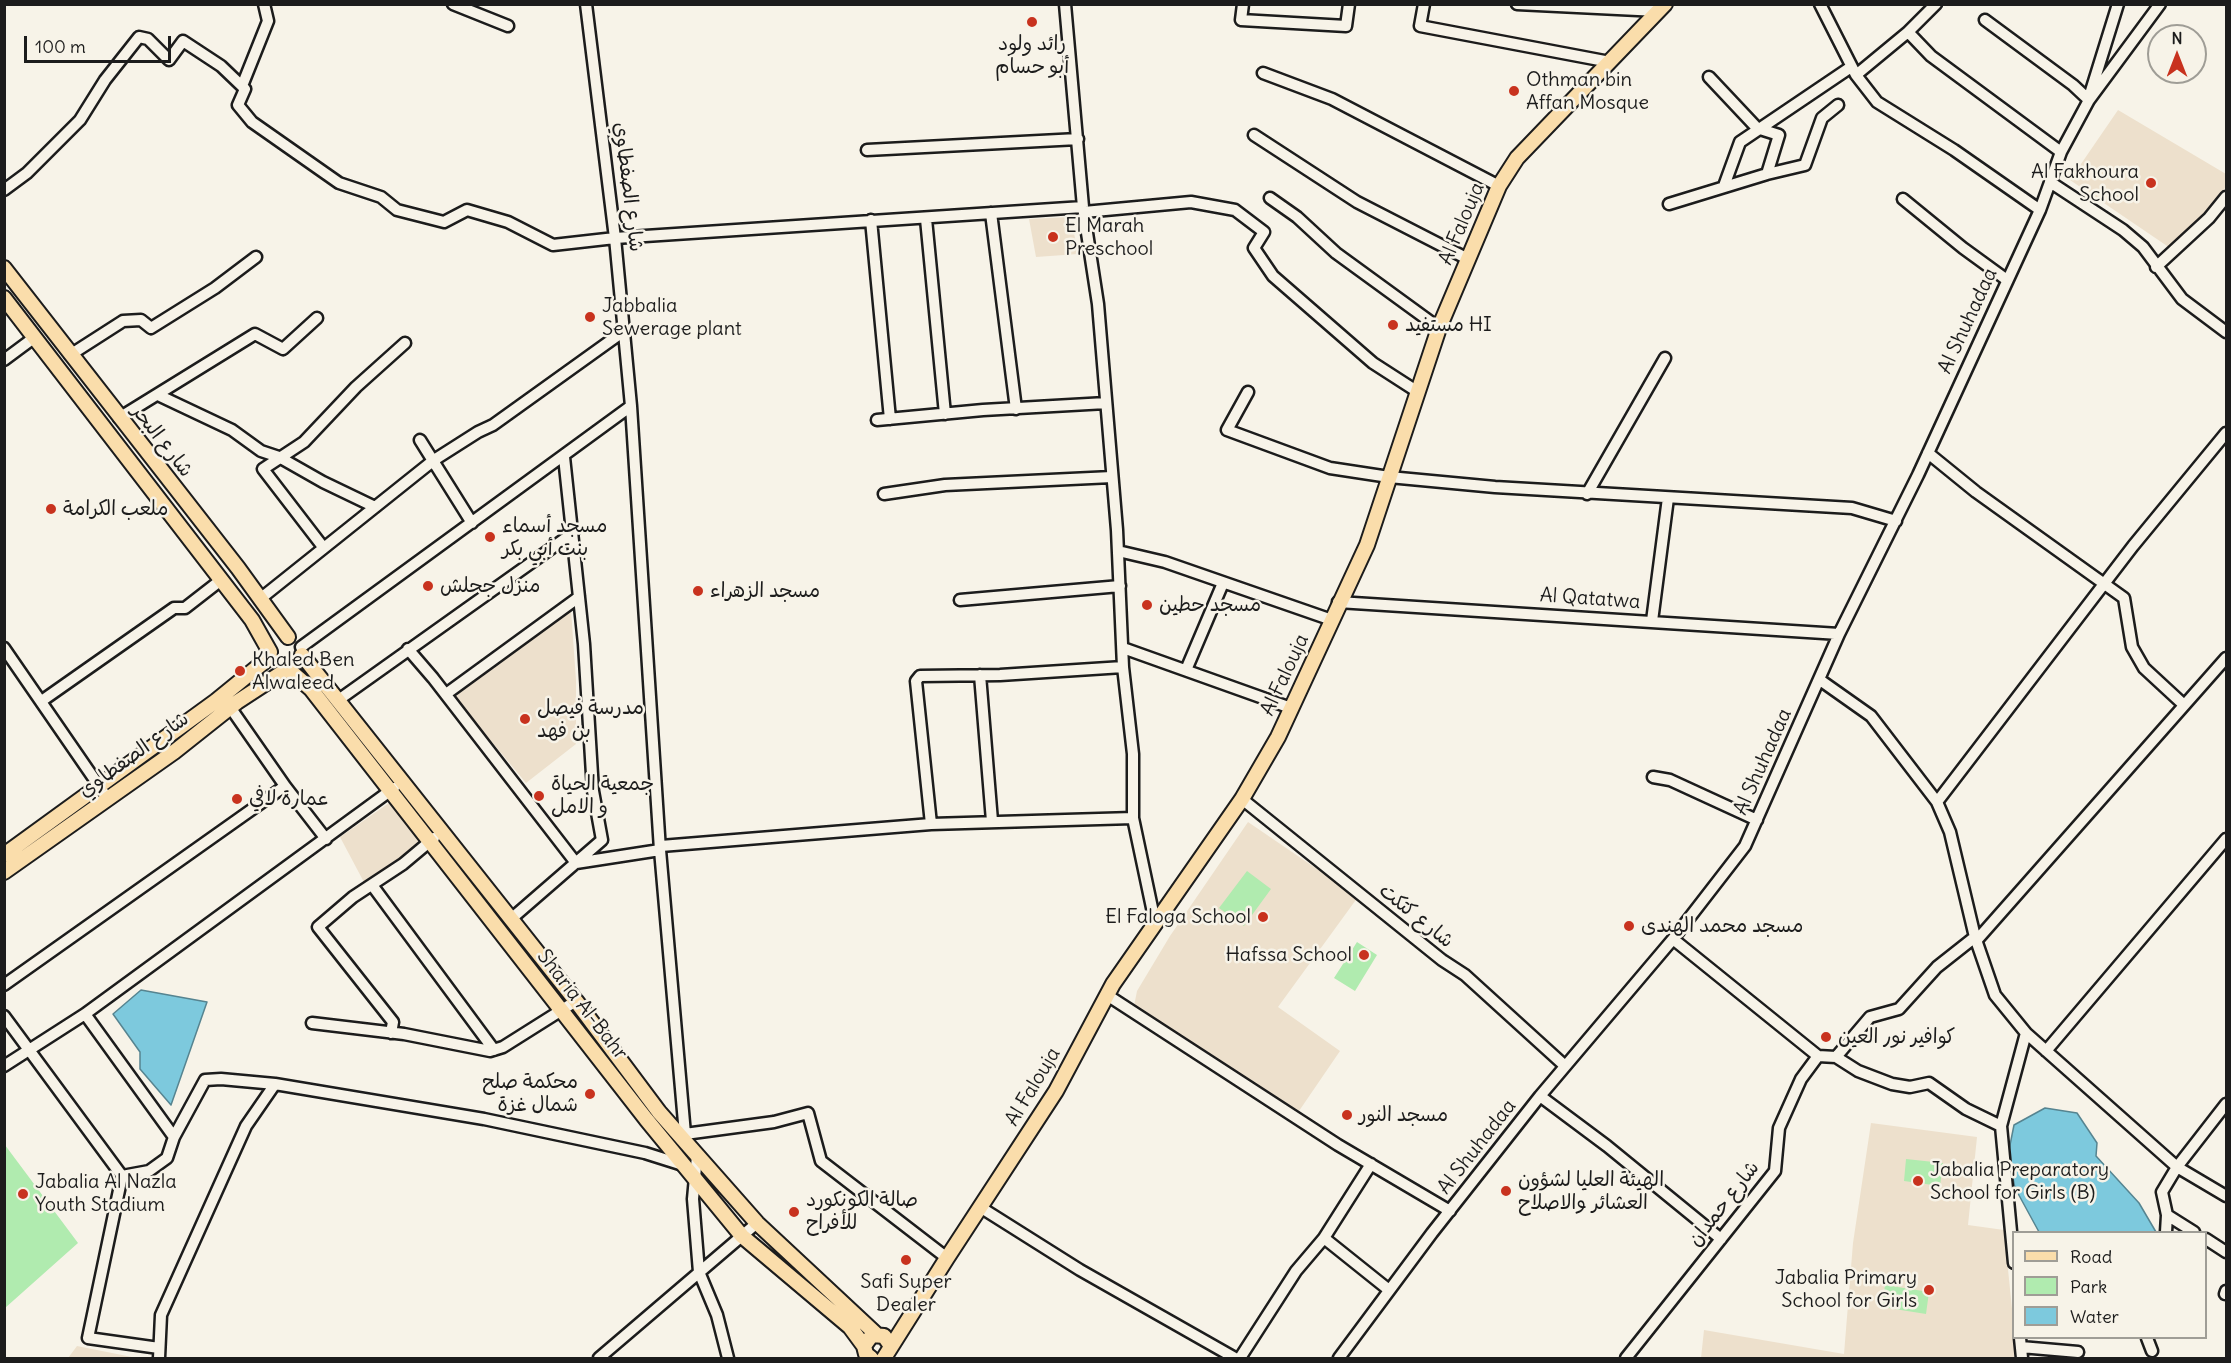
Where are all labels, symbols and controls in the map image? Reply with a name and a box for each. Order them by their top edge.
marker: رائد ولود أبو حسام [1025,15,1039,29]
scale bar [27,24,174,62]
north arrow [2147,24,2207,84]
text: N [2171,28,2183,48]
place label: رائد ولود أبو حسام [995,32,1069,79]
text: 100 m [35,35,86,58]
place label: Othman bin Affan Mosque [1526,68,1649,115]
marker: Othman bin Affan Mosque [1507,84,1521,98]
street label: شارع الصفطاوي [608,121,648,253]
place label: Al Fakhoura School [2031,160,2139,207]
marker: Al Fakhoura School [2144,176,2158,190]
street label: Al Falouja [1434,179,1490,269]
place label: El Marah Preschool [1065,214,1153,261]
marker: El Marah Preschool [1046,230,1060,244]
street label: Al Shuhadaa [1933,264,2003,378]
place label: Jabbalia Sewerage plant [602,294,742,341]
marker: Jabbalia Sewerage plant [583,310,597,324]
place label: مستفيد HI [1405,313,1492,337]
marker: مستفيد HI [1386,318,1400,332]
street label: شارع البحر [126,400,198,482]
place label: ملعب الكرامة [63,497,168,521]
marker: ملعب الكرامة [44,502,58,516]
place label: مسجد أسماء بنت أبي بكر [502,514,607,561]
marker: مسجد أسماء بنت أبي بكر [483,530,497,544]
place label: منزل جحلش [440,574,540,598]
marker: منزل جحلش [421,579,435,593]
place label: مسجد الزهراء [710,579,820,603]
marker: مسجد الزهراء [691,584,705,598]
street label: Al Qatatwa [1539,584,1641,614]
place label: مسجد حطين [1159,593,1261,617]
marker: مسجد حطين [1140,598,1154,612]
street label: Al Falouja [1256,630,1314,720]
place label: Khaled Ben Alwaleed [252,648,355,695]
marker: Khaled Ben Alwaleed [233,664,247,678]
place label: مدرسة فيصل بن فهد [537,696,644,743]
street label: Al Shuhadaa [1729,705,1797,819]
street label: شارع الصفطاوي [74,707,194,803]
marker: مدرسة فيصل بن فهد [518,712,532,726]
place label: جمعية الحياة و الامل [551,772,654,819]
place label: عمارة لافي [249,787,330,811]
marker: جمعية الحياة و الامل [532,789,546,803]
marker: عمارة لافي [230,792,244,806]
street label: شارع كتكت [1374,879,1458,953]
place label: El Faloga School [1105,905,1251,929]
marker: El Faloga School [1256,910,1270,924]
place label: مسجد محمد الهندى [1641,914,1803,938]
marker: مسجد محمد الهندى [1622,919,1636,933]
place label: Hafssa School [1226,943,1352,967]
street label: Sharia Al-Bahr [532,945,632,1065]
marker: Hafssa School [1357,948,1371,962]
place label: كوافير نور العين [1838,1025,1955,1049]
marker: كوافير نور العين [1819,1030,1833,1044]
street label: Al Falouja [1000,1043,1066,1131]
place label: محكمة صلح شمال غزة [482,1070,578,1117]
marker: محكمة صلح شمال غزة [583,1087,597,1101]
street label: Al Shuhadaa [1433,1095,1521,1199]
place label: مسجد النور [1359,1103,1448,1127]
marker: مسجد النور [1340,1108,1354,1122]
street label: شارع حمدان [1683,1157,1765,1251]
place label: Jabalia Preparatory School for Girls (B) [1930,1158,2109,1205]
place label: الهيئة العليا لشؤون العشائر والاصلاح [1518,1168,1664,1215]
place label: Jabalia Al Nazla Youth Stadium [35,1170,177,1217]
marker: Jabalia Preparatory School for Girls (B) [1911,1174,1925,1188]
marker: الهيئة العليا لشؤون العشائر والاصلاح [1499,1184,1513,1198]
marker: Jabalia Al Nazla Youth Stadium [16,1187,30,1201]
place label: صالة الكونكورد للأفراح [806,1188,918,1235]
marker: صالة الكونكورد للأفراح [787,1205,801,1219]
legend [2012,1231,2207,1339]
text: Road [2070,1245,2112,1268]
marker: Safi Super Dealer [899,1253,913,1267]
place label: Jabalia Primary School for Girls [1775,1266,1917,1313]
place label: Safi Super Dealer [860,1270,952,1317]
text: Park [2070,1275,2107,1298]
marker: Jabalia Primary School for Girls [1922,1283,1936,1297]
text: Water [2070,1305,2119,1328]

